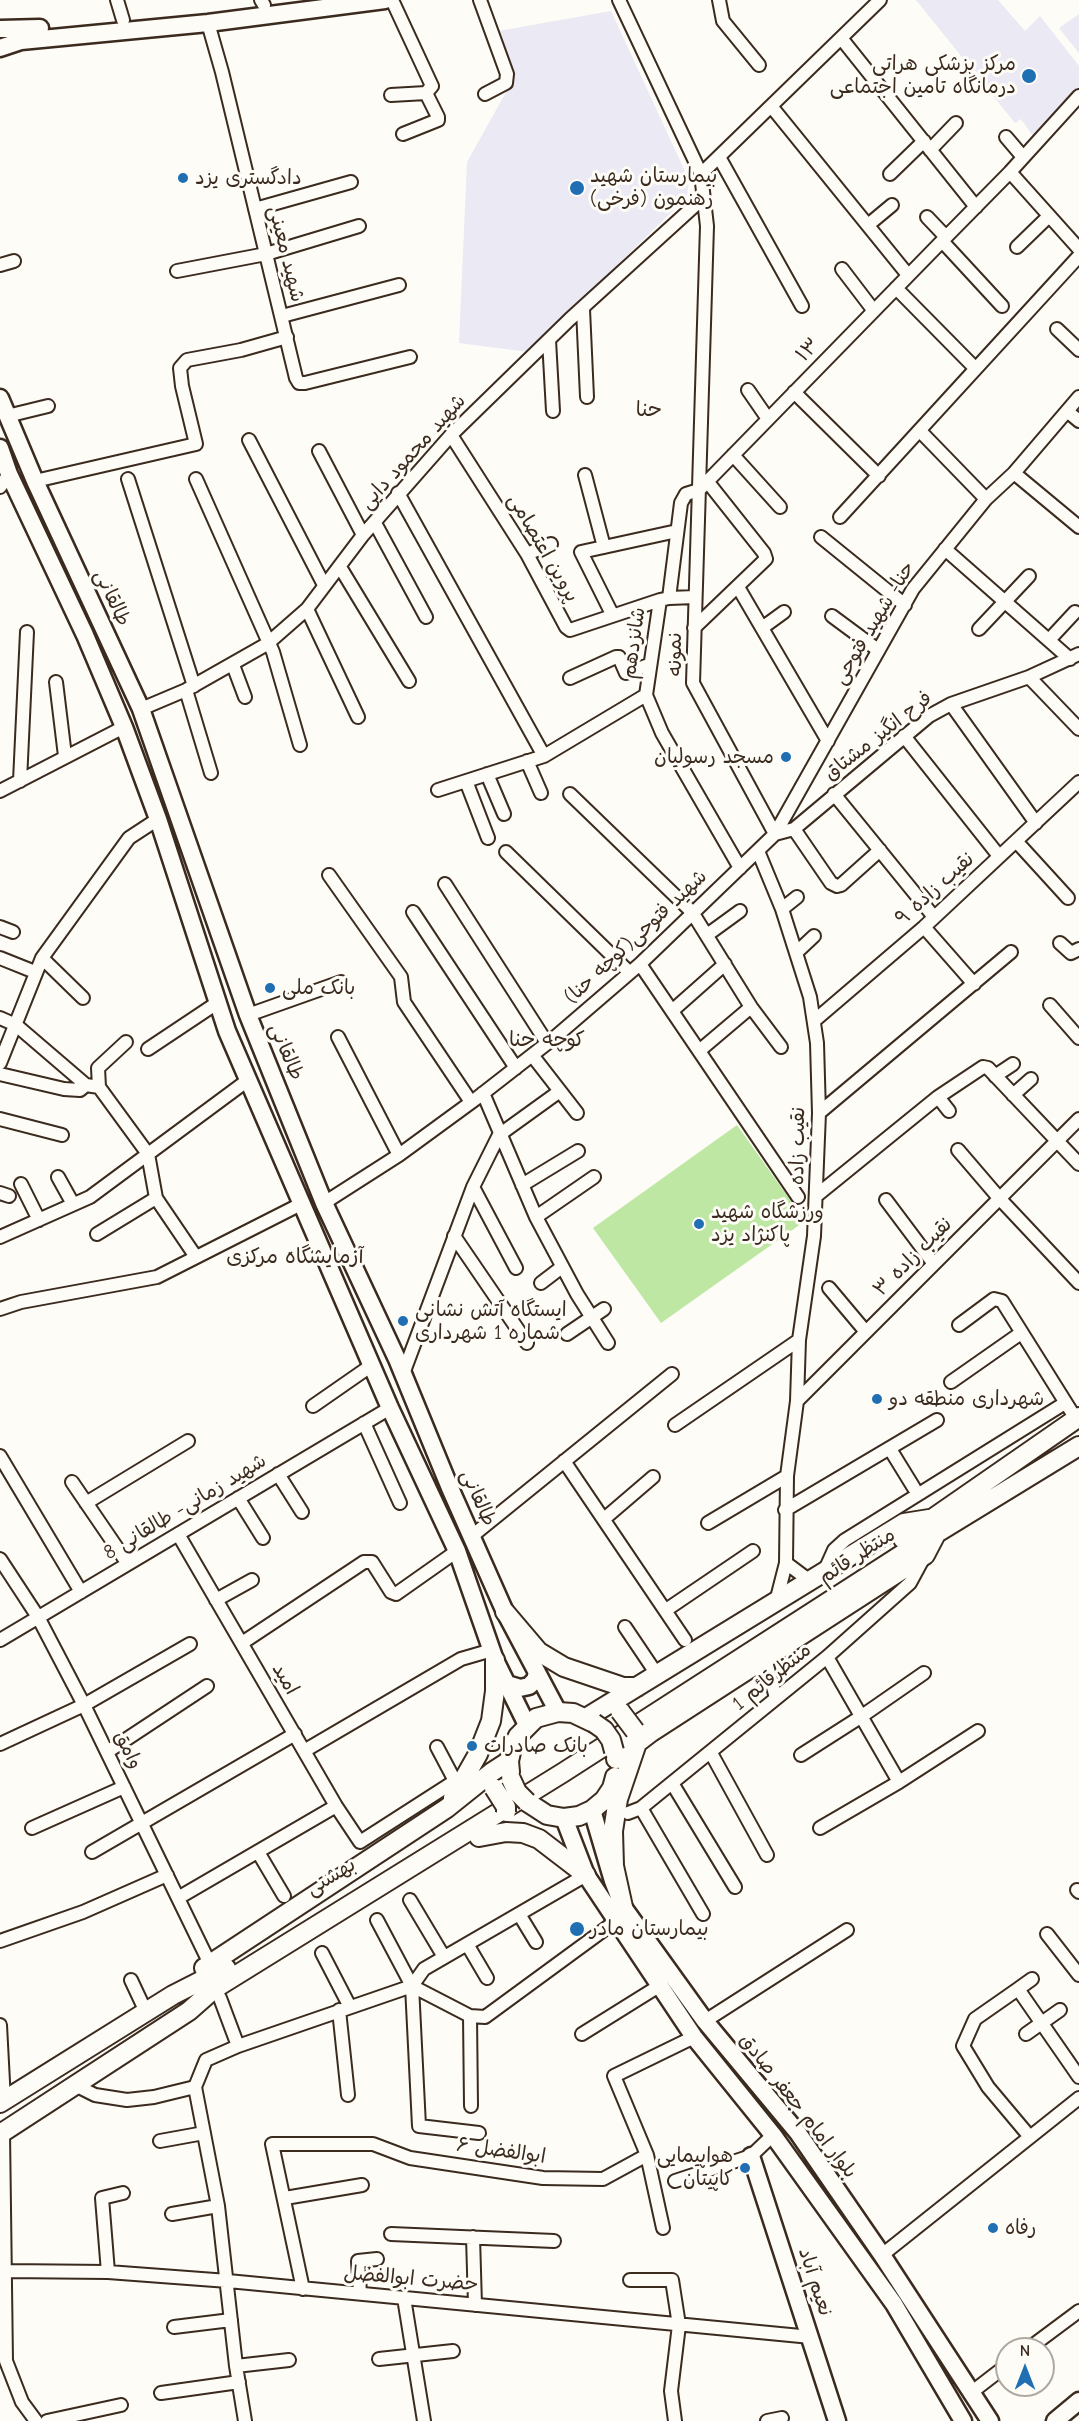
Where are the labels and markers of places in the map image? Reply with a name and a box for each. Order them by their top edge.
place label: مرکز پزشکی هراتی درمانگاه تامین اجتماعی [830,52,1016,99]
marker: مرکز پزشکی هراتی درمانگاه تامین اجتماعی [1020,67,1038,85]
place label: بیمارستان شهید رهنمون (فرخی) [590,164,717,211]
place label: دادگستری یزد [195,166,302,190]
marker: دادگستری یزد [176,171,190,185]
marker: بیمارستان شهید رهنمون (فرخی) [568,179,586,197]
place label: مسجد رسولیان [654,745,774,769]
marker: مسجد رسولیان [779,750,793,764]
place label: بانک ملی [282,976,355,1000]
marker: بانک ملی [263,981,277,995]
place label: ورزشگاه شهید پاکنژاد یزد [711,1200,824,1247]
marker: ورزشگاه شهید پاکنژاد یزد [692,1217,706,1231]
place label: ایستگاه آتش نشانی شماره 1 شهرداری [415,1298,567,1345]
marker: ایستگاه آتش نشانی شماره 1 شهرداری [396,1314,410,1328]
place label: شهرداری منطقه دو [889,1387,1044,1411]
marker: شهرداری منطقه دو [870,1392,884,1406]
place label: بانک صادرات [484,1734,588,1758]
marker: بانک صادرات [465,1739,479,1753]
place label: بیمارستان مادر [590,1917,709,1941]
marker: بیمارستان مادر [568,1920,586,1938]
place label: هواپیمایی کاپیتان [657,2144,733,2191]
marker: هواپیمایی کاپیتان [738,2161,752,2175]
place label: رفاه [1005,2216,1036,2240]
marker: رفاه [986,2221,1000,2235]

